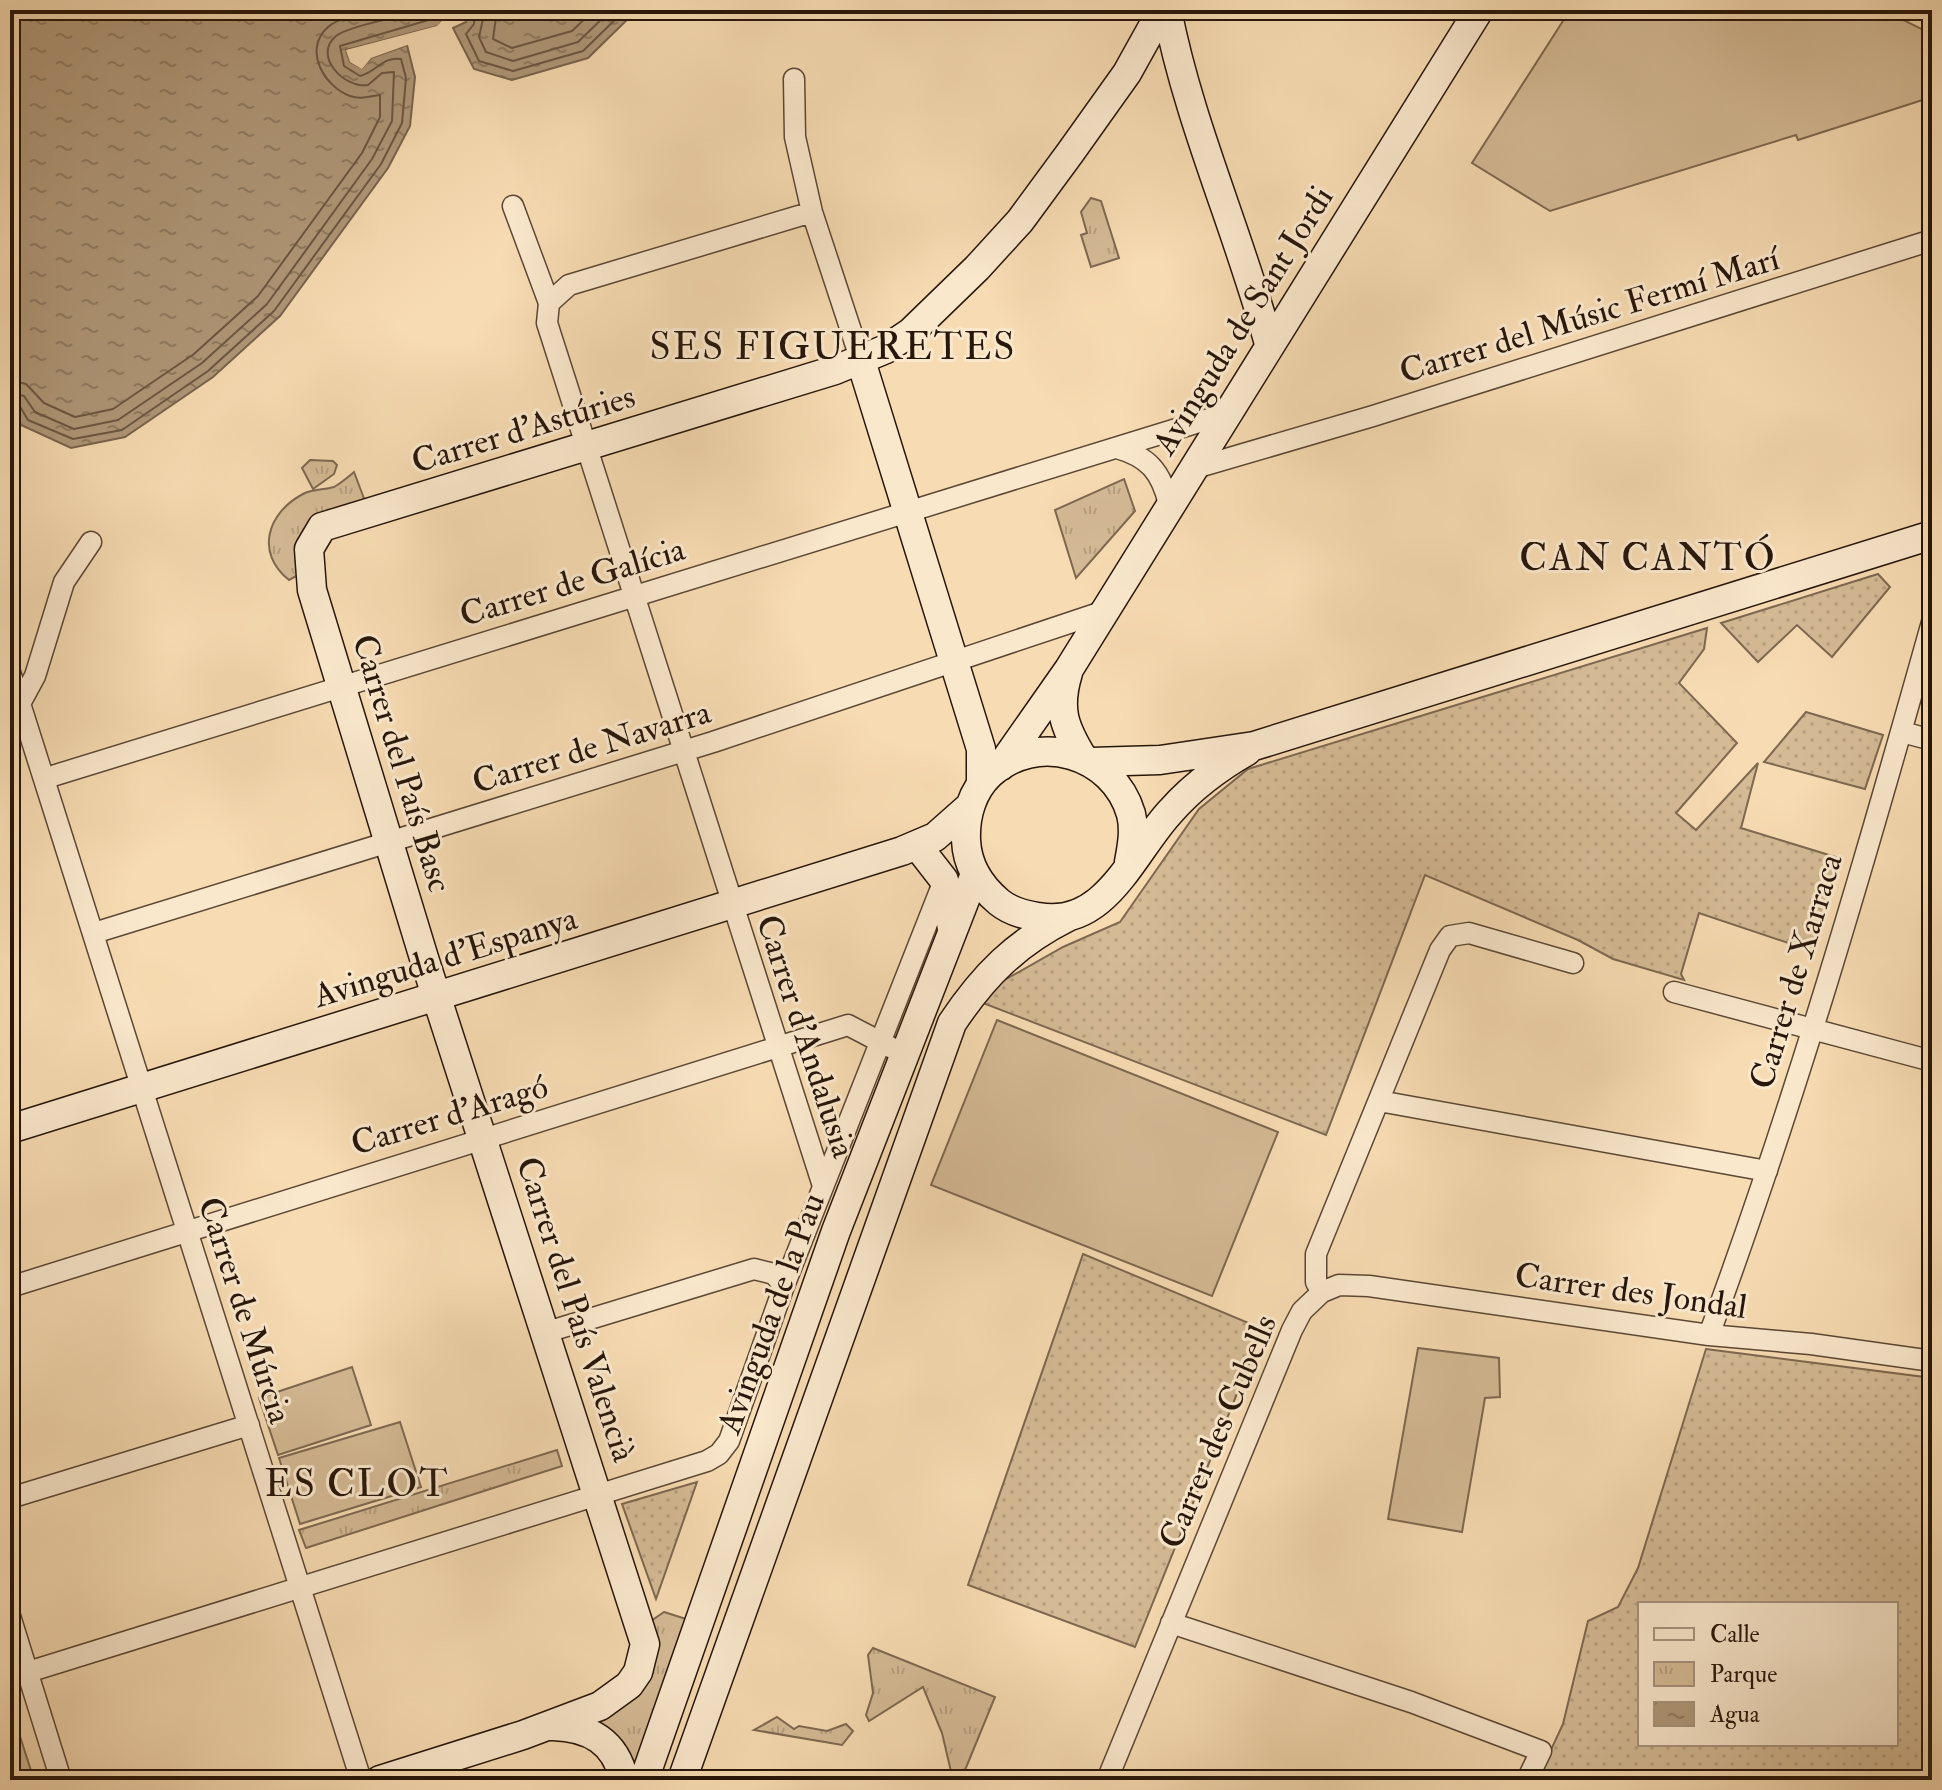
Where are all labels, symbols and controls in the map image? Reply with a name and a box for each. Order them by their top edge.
street label: Avinguda de Sant Jordi [1143,178,1343,464]
street label: Carrer del Músic Fermí Marí [1395,237,1786,394]
district label: SES FIGUERETES [650,323,1017,371]
street label: Carrer d'Astúries [406,375,640,484]
street label: Carrer de Galícia [455,528,691,637]
district label: CAN CANTÓ [1519,533,1777,582]
street label: Carrer del País Basc [342,629,461,898]
street label: Carrer de Navarra [467,690,717,804]
street label: Carrer de Xarraca [1740,848,1853,1094]
street label: Avinguda d'Espanya [308,897,583,1018]
street label: Carrer d'Andalusia [746,910,865,1164]
street label: Carrer d'Aragó [346,1065,553,1166]
street label: Carrer del País Valencià [506,1152,645,1468]
street label: Avinguda de la Pau [708,1187,835,1441]
street label: Carrer de Múrcia [188,1192,302,1430]
street label: Carrer des Jondal [1512,1254,1750,1329]
street label: Carrer des Cubells [1150,1308,1287,1555]
district label: ES CLOT [264,1460,450,1508]
legend [1638,1602,1898,1746]
text: Calle [1710,1619,1760,1650]
text: Parque [1710,1659,1777,1690]
text: Agua [1709,1699,1761,1730]

